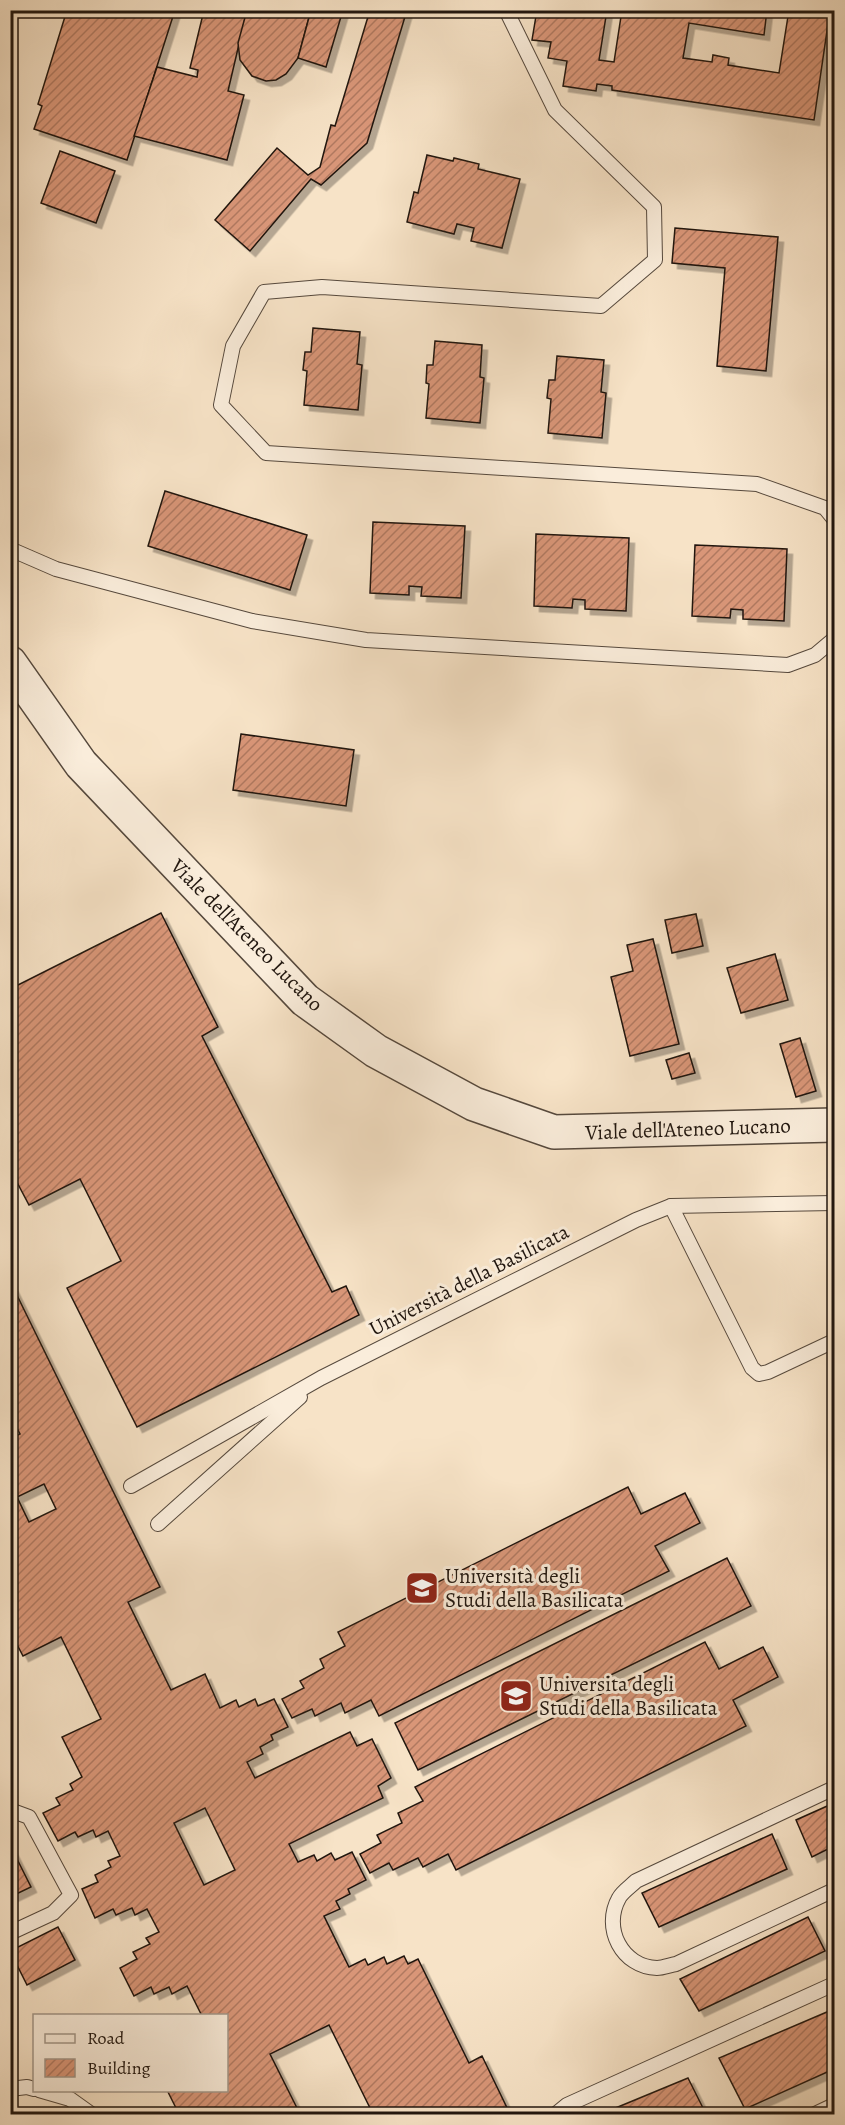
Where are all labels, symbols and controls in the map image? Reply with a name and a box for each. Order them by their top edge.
street label: Viale dell'Ateneo Lucano [164,852,330,1018]
street label: Viale dell'Ateneo Lucano [584,1111,791,1147]
street label: Università della Basilicata [364,1217,574,1343]
place label: Università degli Studi della Basilicata [445,1562,624,1614]
school or university icon: Università degli Studi della Basilicata [404,1570,440,1606]
place label: Universita degli Studi della Basilicata [539,1670,718,1722]
school or university icon: Universita degli Studi della Basilicata [498,1678,534,1714]
legend [33,2014,228,2092]
text: Road [87,2026,125,2050]
text: Building [87,2056,151,2080]

